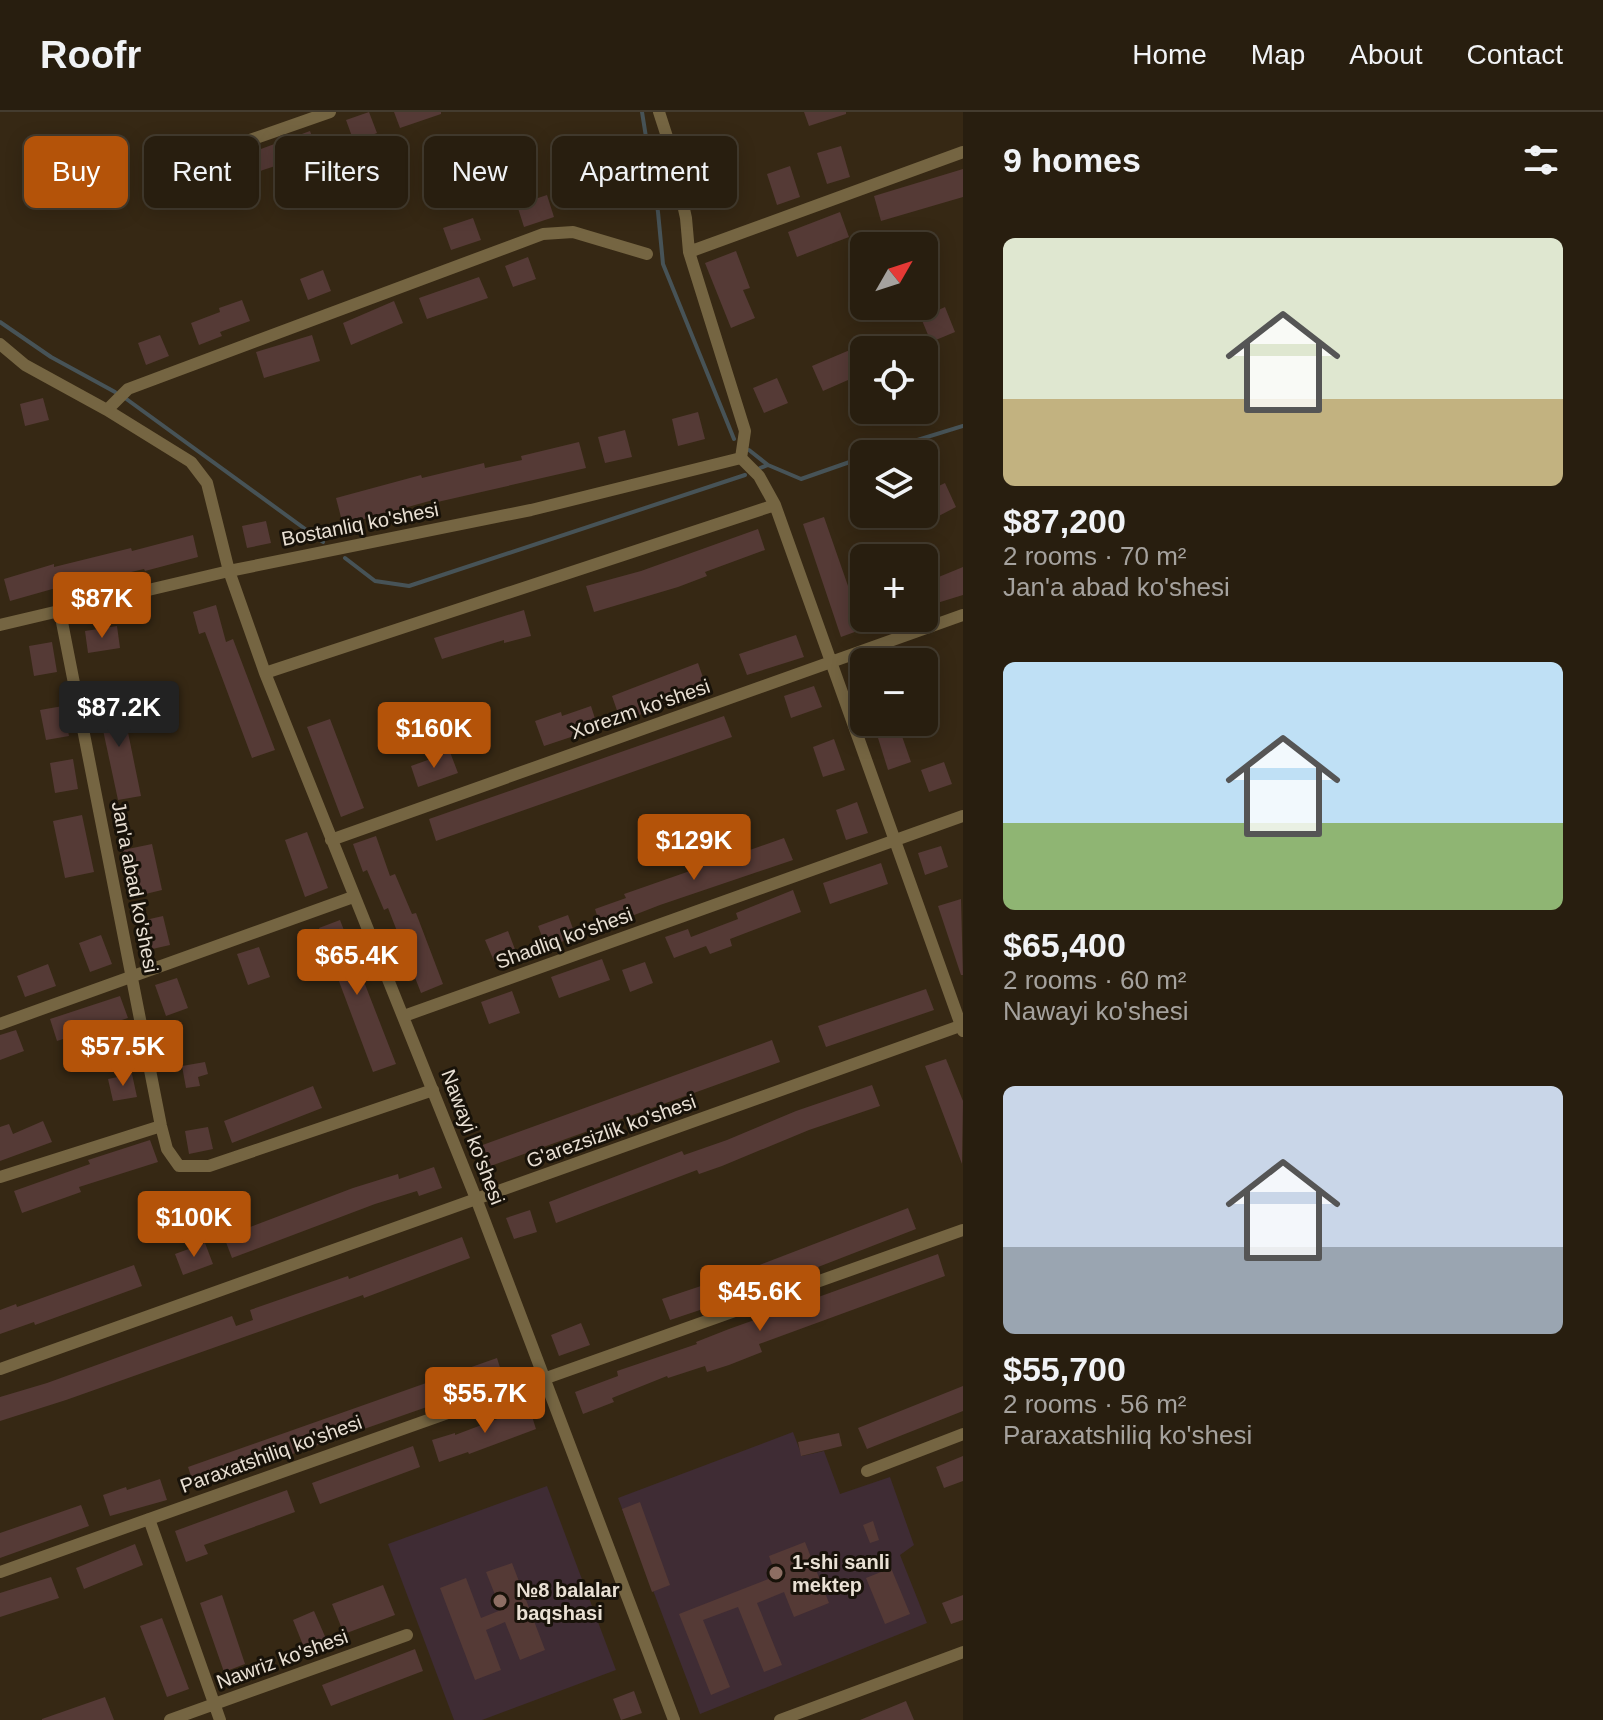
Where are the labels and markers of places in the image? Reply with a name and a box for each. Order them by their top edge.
pin: $87K [55,572,149,640]
pin: $87.2K [54,681,184,749]
pin: $160K [378,702,490,770]
pin: $129K [638,814,750,882]
pin: $65.4K [292,929,422,997]
pin: $57.5K [58,1020,188,1088]
pin: $100K [138,1191,250,1259]
pin: $45.6K [695,1265,825,1333]
pin: $55.7K [420,1367,550,1435]
place label: 1-shi sanli mektep [792,1551,890,1596]
marker: 1-shi sanli mektep [767,1564,785,1582]
place label: №8 balalar baqshasi [516,1579,620,1624]
marker: №8 balalar baqshasi [491,1592,509,1610]

